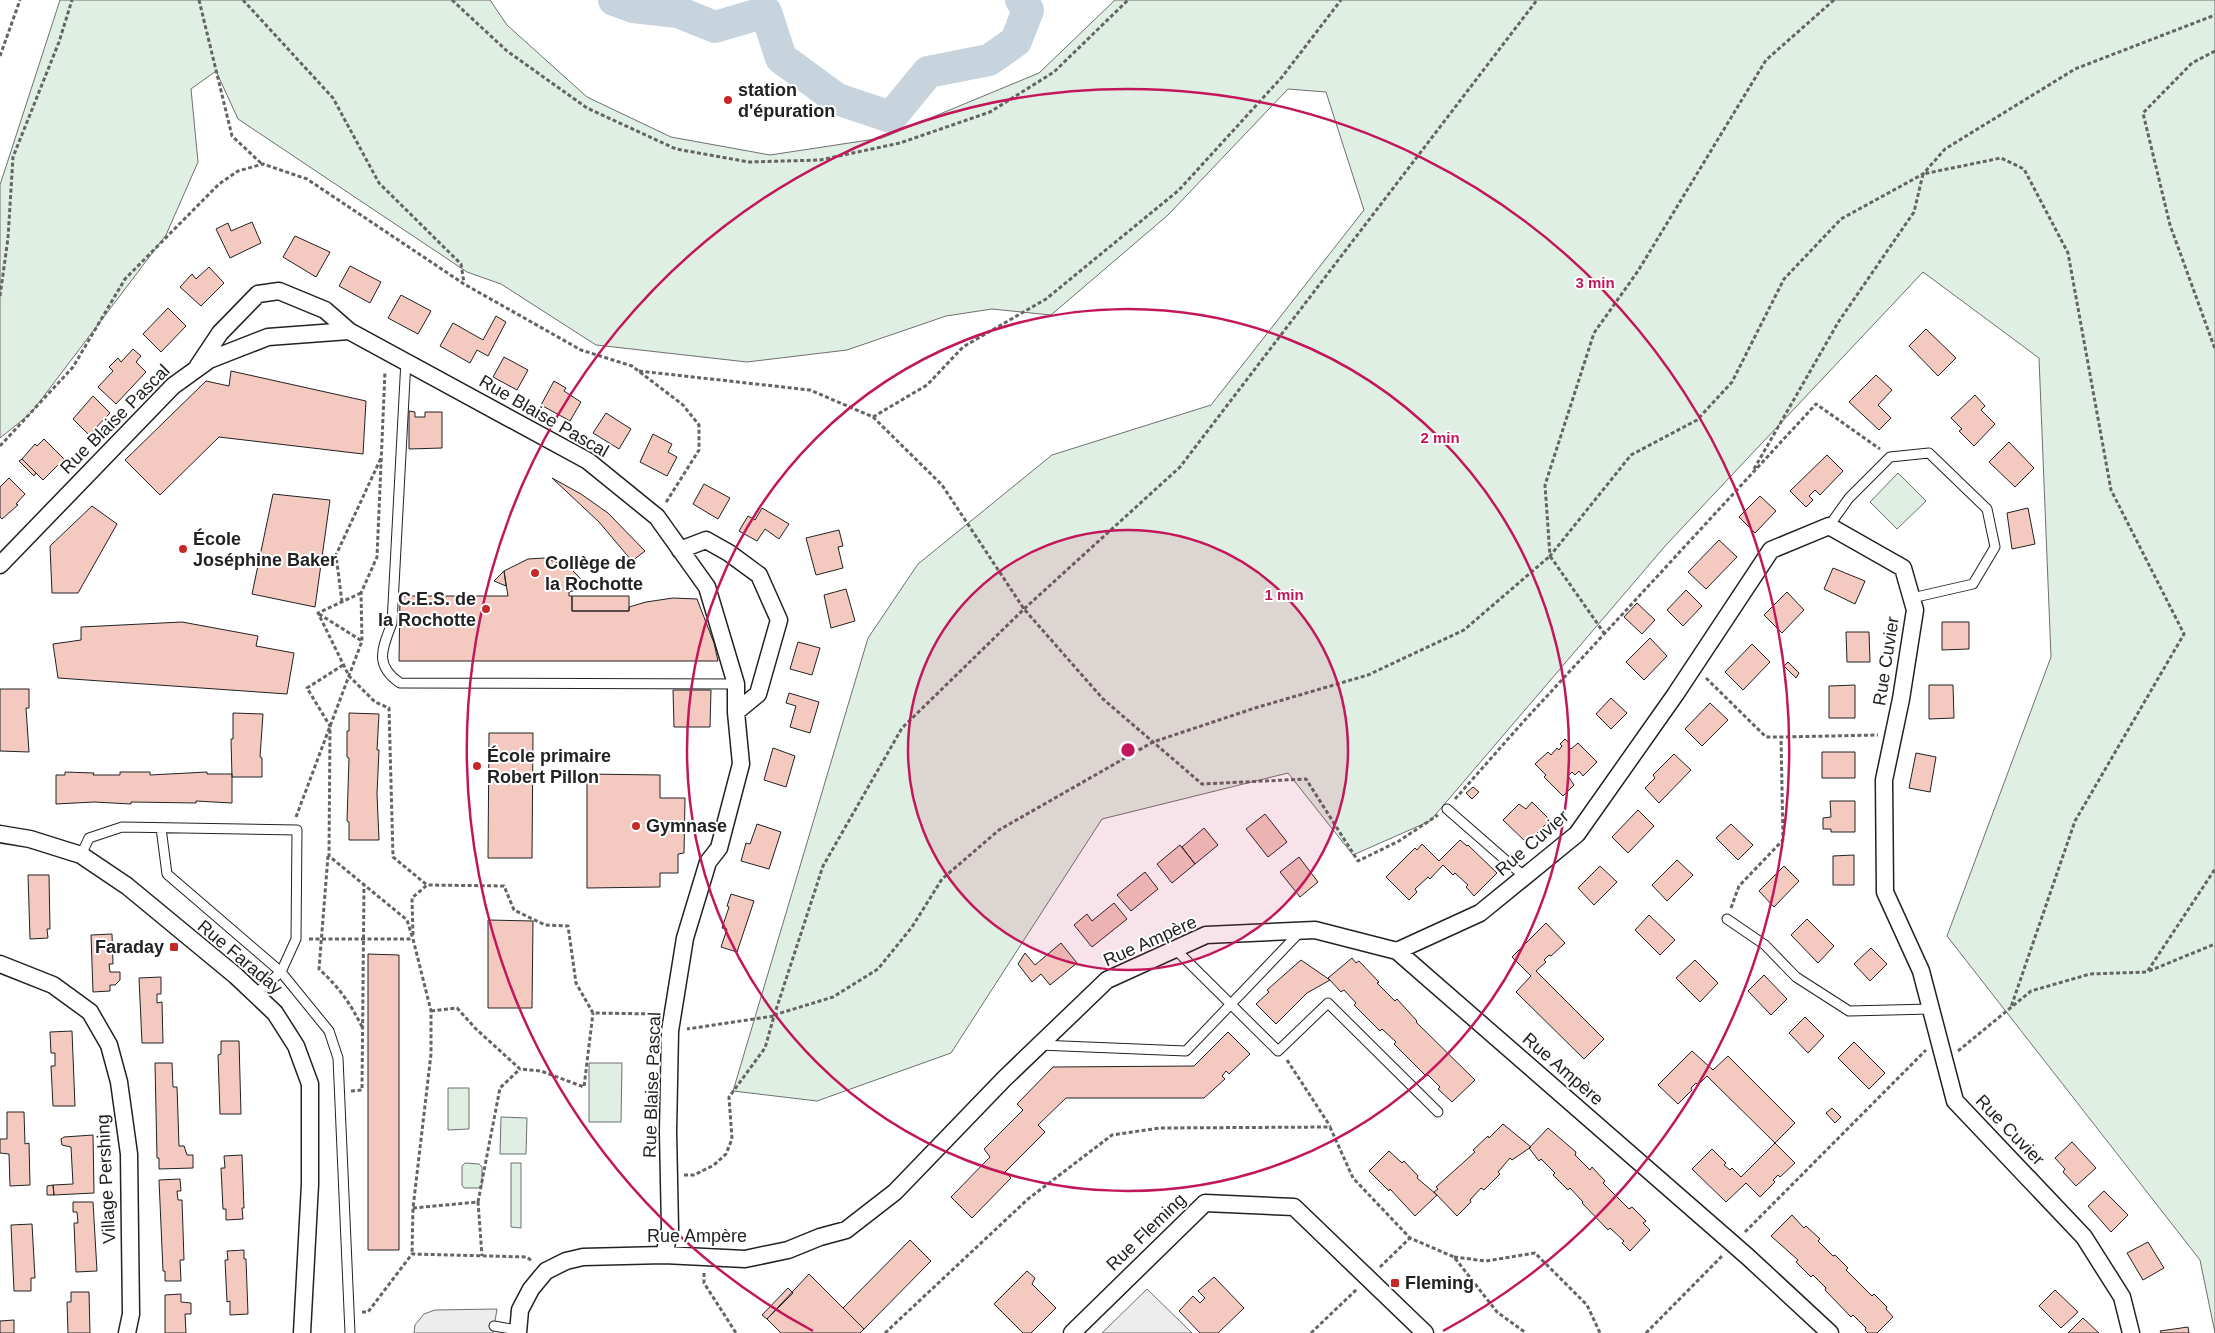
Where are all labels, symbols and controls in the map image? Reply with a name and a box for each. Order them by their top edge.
place label: station d'épuration [738,80,835,121]
marker: station d'épuration [722,94,734,106]
text: 3 min [1575,274,1615,291]
street label: Rue Blaise Pascal [56,360,174,478]
street label: Rue Blaise Pascal [476,371,612,461]
text: 2 min [1420,429,1460,446]
place label: École Joséphine Baker [193,528,337,570]
marker: École Joséphine Baker [177,543,189,555]
place label: Collège de la Rochotte [545,553,643,594]
marker: Collège de la Rochotte [529,567,541,579]
text: 1 min [1264,586,1304,603]
place label: C.E.S. de la Rochotte [378,589,476,630]
marker: C.E.S. de la Rochotte [480,603,492,615]
street label: Rue Cuvier [1869,615,1903,707]
centre of rings [1119,741,1137,759]
place label: École primaire Robert Pillon [487,745,611,787]
marker: École primaire Robert Pillon [471,760,483,772]
street label: Rue Cuvier [1491,806,1573,880]
place label: Gymnase [646,816,727,836]
marker: Gymnase [630,820,642,832]
street label: Rue Ampère [1100,912,1200,970]
street label: Rue Faraday [194,916,286,998]
place label: Faraday [95,937,164,957]
marker: Faraday [168,941,180,953]
street label: Rue Blaise Pascal [639,1012,665,1158]
street label: Rue Ampère [1519,1029,1607,1109]
street label: Rue Cuvier [1972,1091,2048,1169]
street label: Village Pershing [93,1114,119,1244]
street label: Rue Fleming [1102,1189,1190,1275]
street label: Rue Ampère [647,1226,747,1246]
place label: Fleming [1405,1273,1474,1293]
marker: Fleming [1389,1277,1401,1289]

